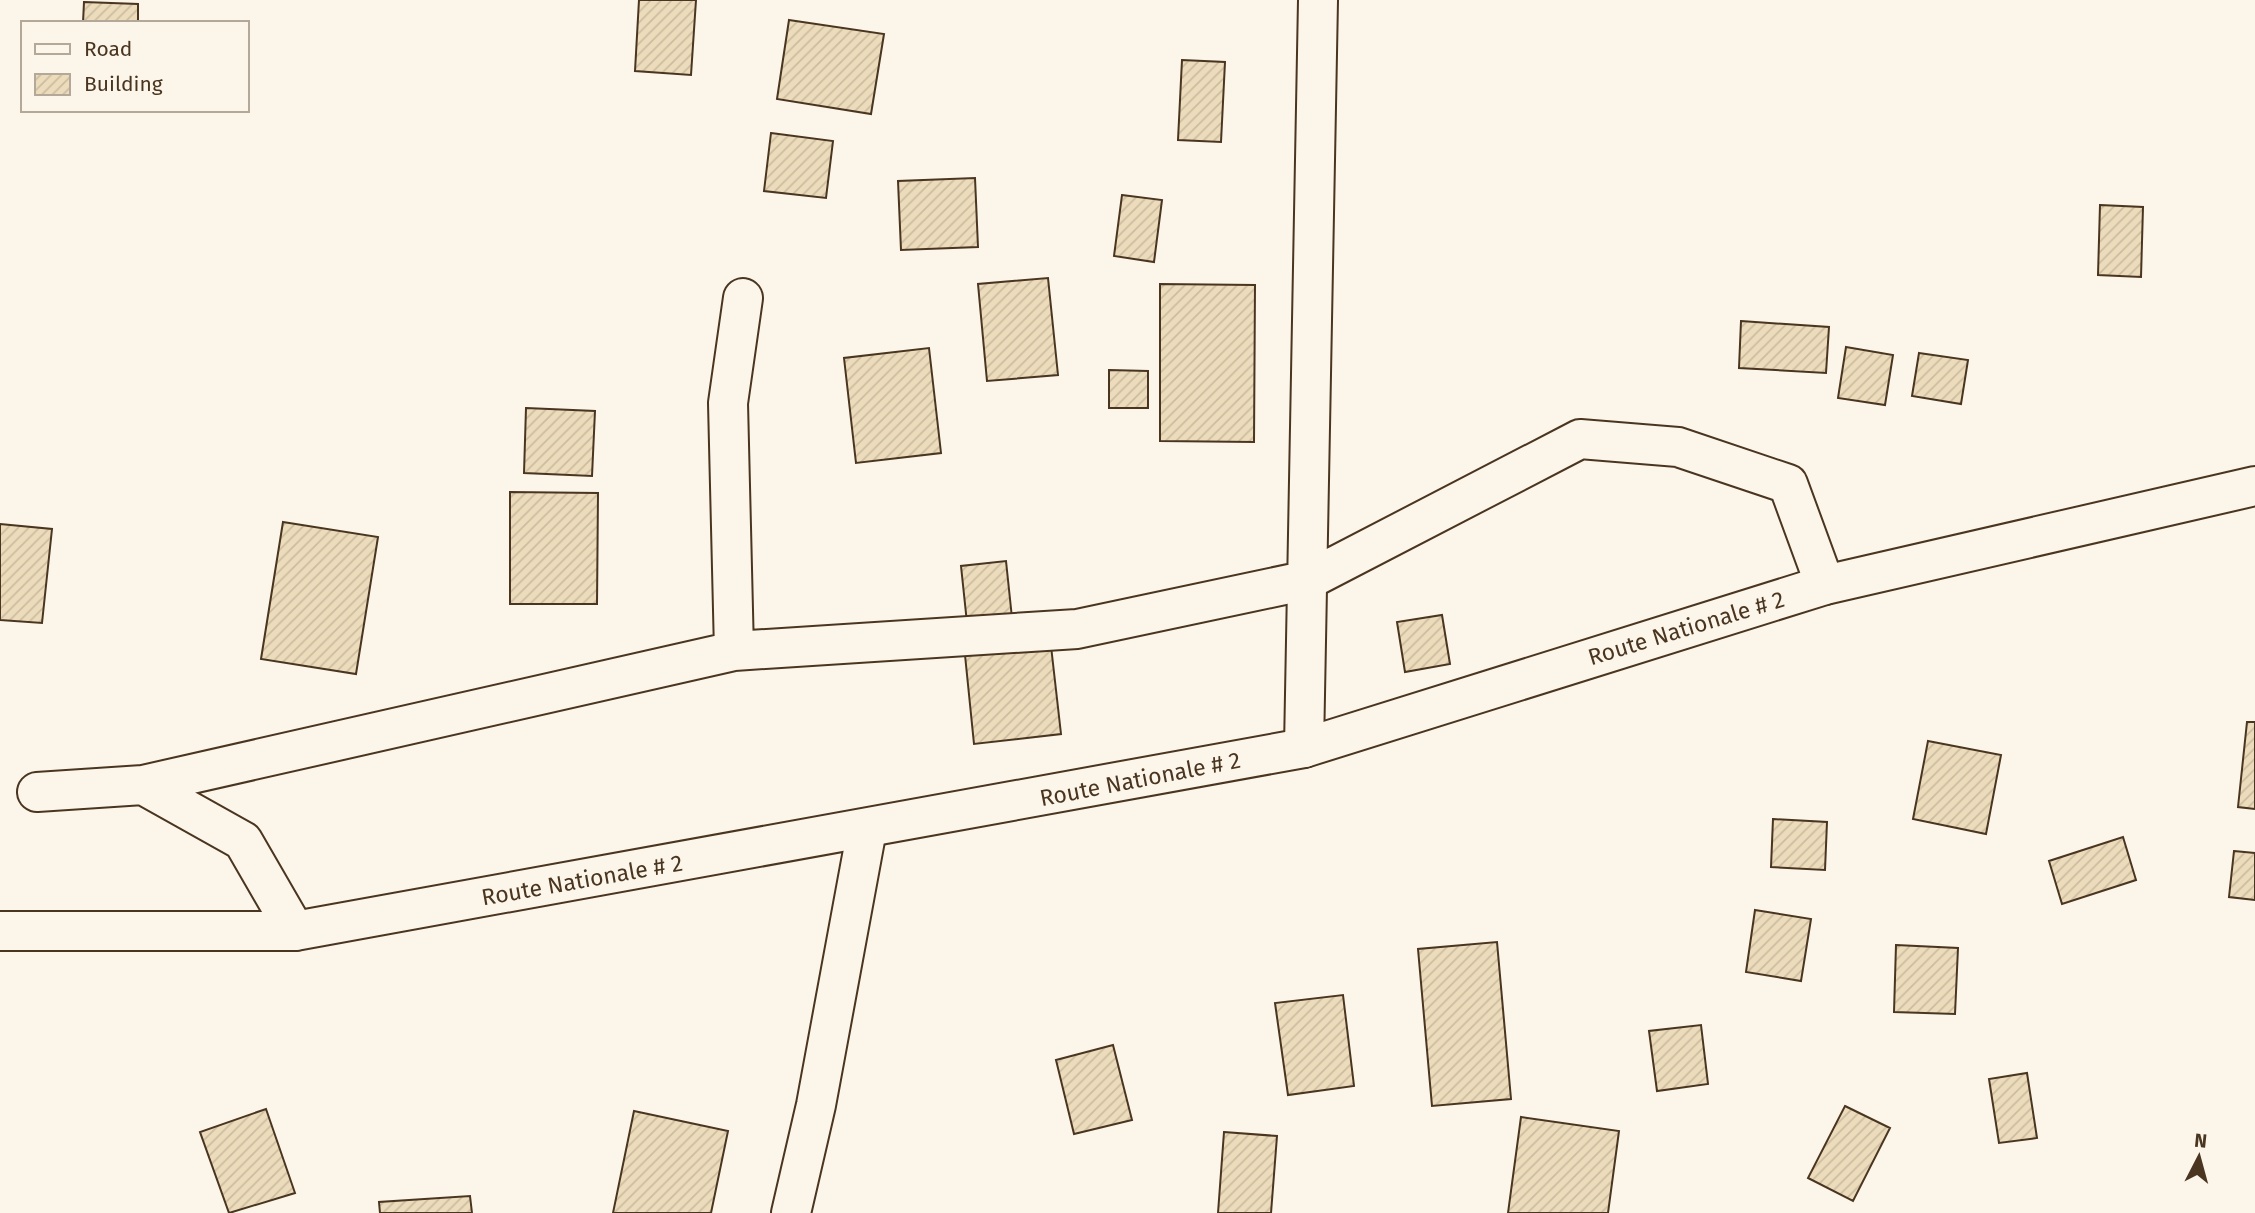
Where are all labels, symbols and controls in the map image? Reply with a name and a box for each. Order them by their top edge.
legend [21,21,248,112]
text: Road [84,36,132,62]
text: Building [84,71,163,97]
street label: Route Nationale # 2 [1584,585,1788,671]
street label: Route Nationale # 2 [1037,746,1243,812]
street label: Route Nationale # 2 [479,849,685,911]
north arrow [2164,1122,2234,1192]
text: N [2193,1128,2208,1153]

